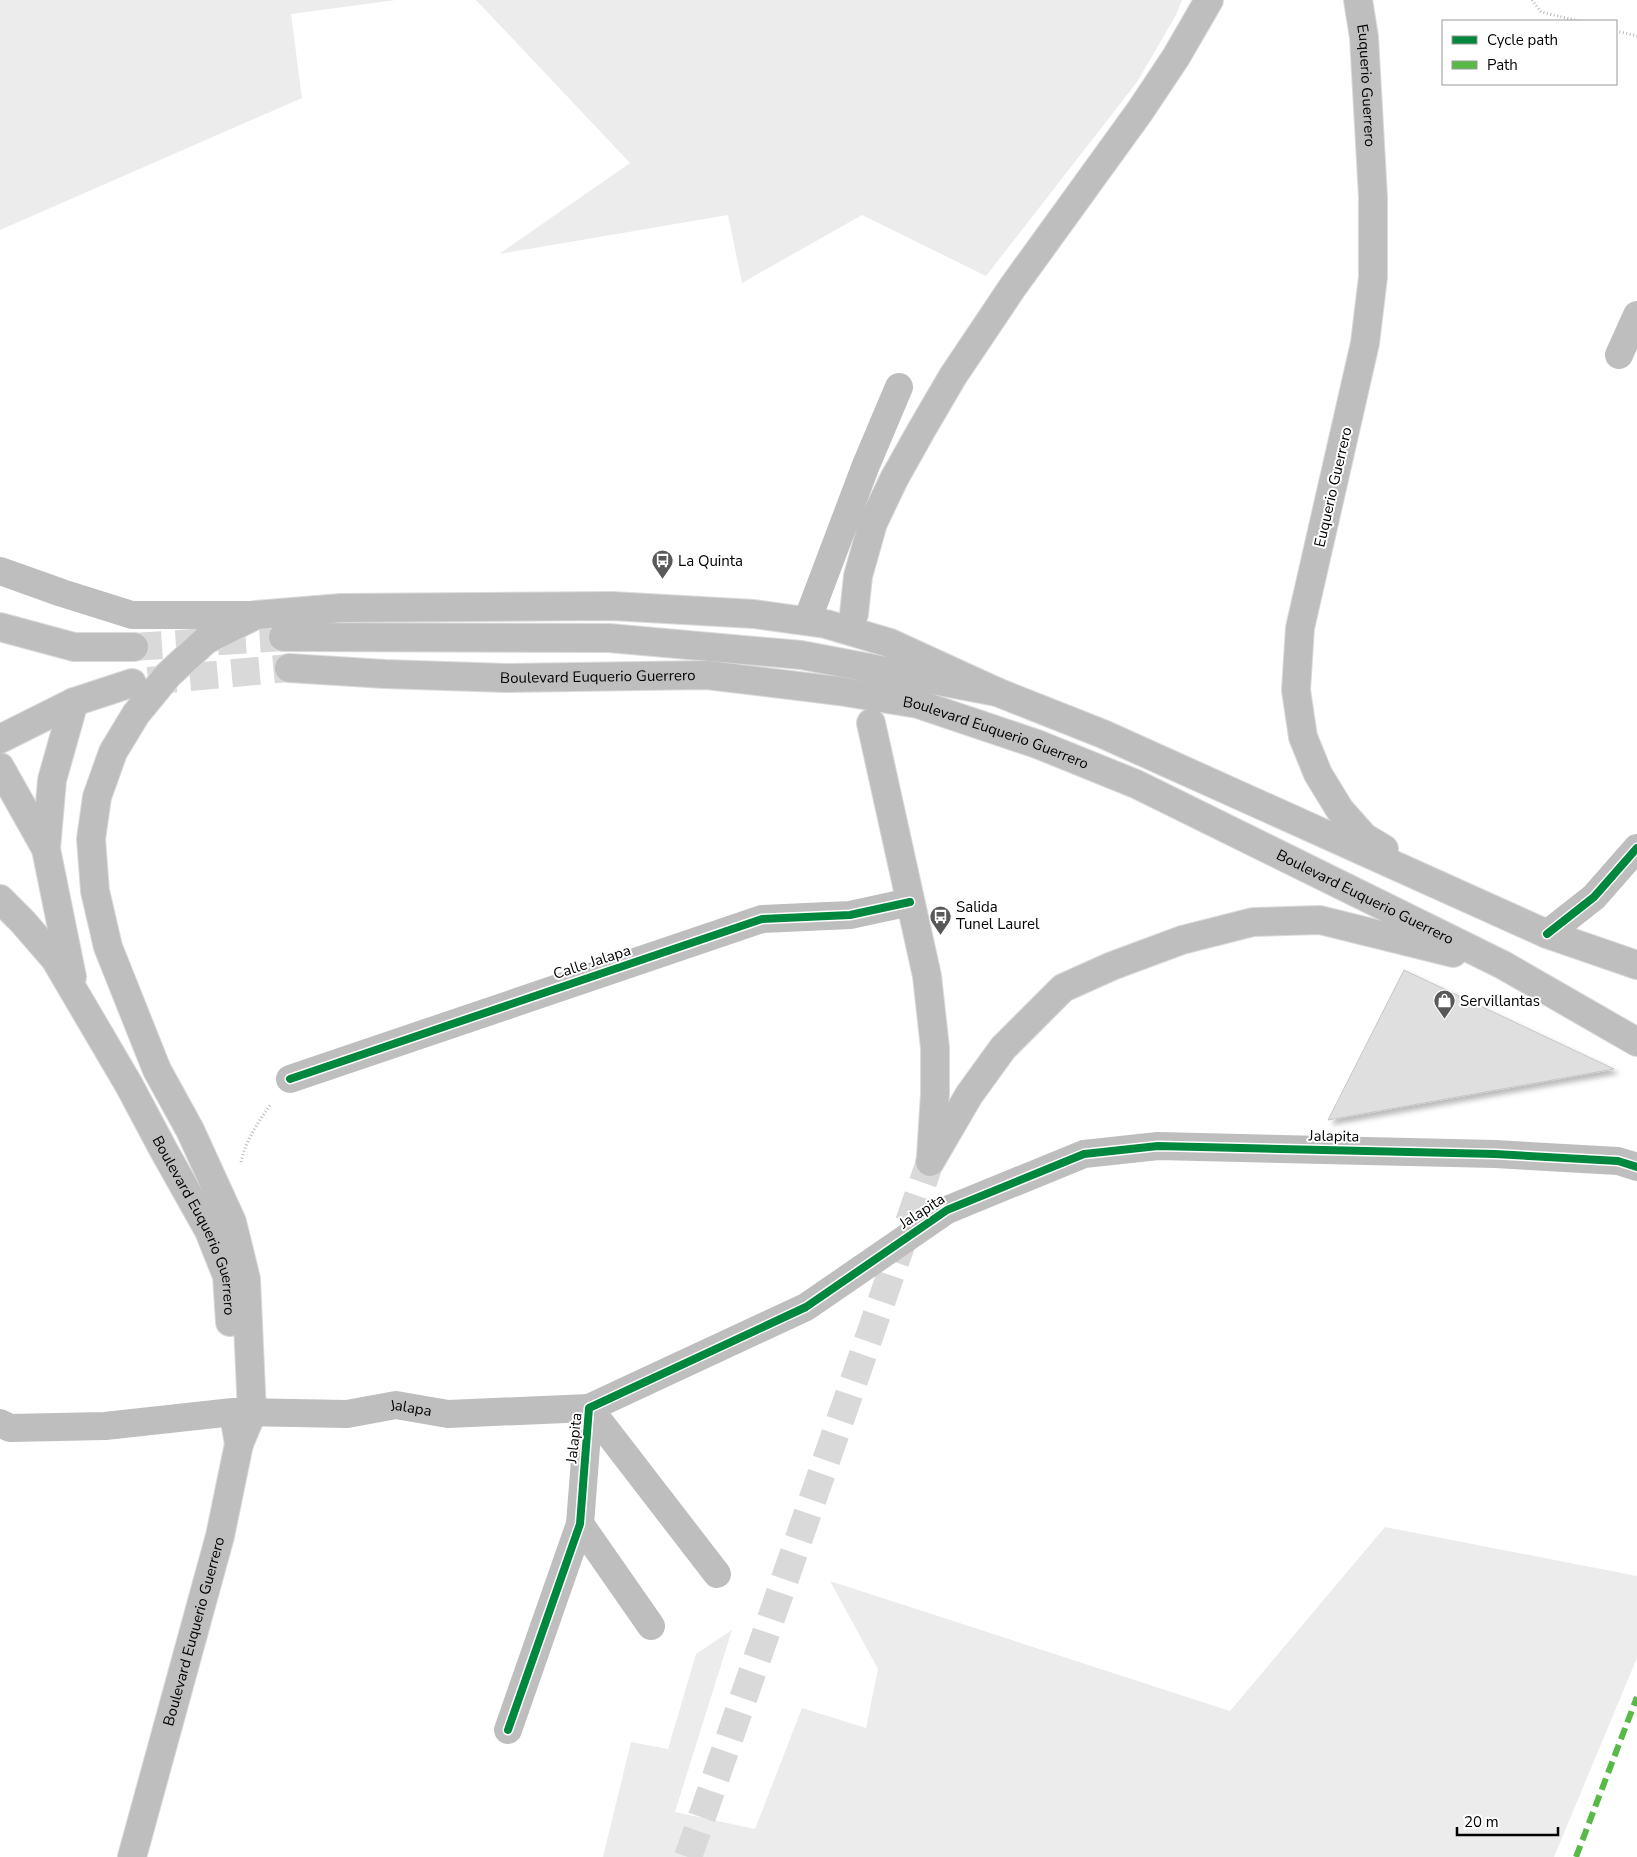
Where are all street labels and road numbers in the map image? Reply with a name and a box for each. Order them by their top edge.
street label: Euquerio Guerrero [1352,23,1380,147]
street label: Euquerio Guerrero [1309,425,1357,549]
street label: Boulevard Euquerio Guerrero [500,665,696,688]
street label: Boulevard Euquerio Guerrero [901,692,1092,774]
street label: Boulevard Euquerio Guerrero [1273,845,1457,949]
street label: Calle Jalapa [551,940,633,984]
street label: Jalapita [1308,1126,1359,1146]
street label: Boulevard Euquerio Guerrero [148,1132,240,1316]
street label: Jalapita [894,1189,949,1234]
street label: Jalapa [388,1395,433,1421]
street label: Jalapita [561,1412,587,1465]
street label: Boulevard Euquerio Guerrero [158,1534,229,1728]

